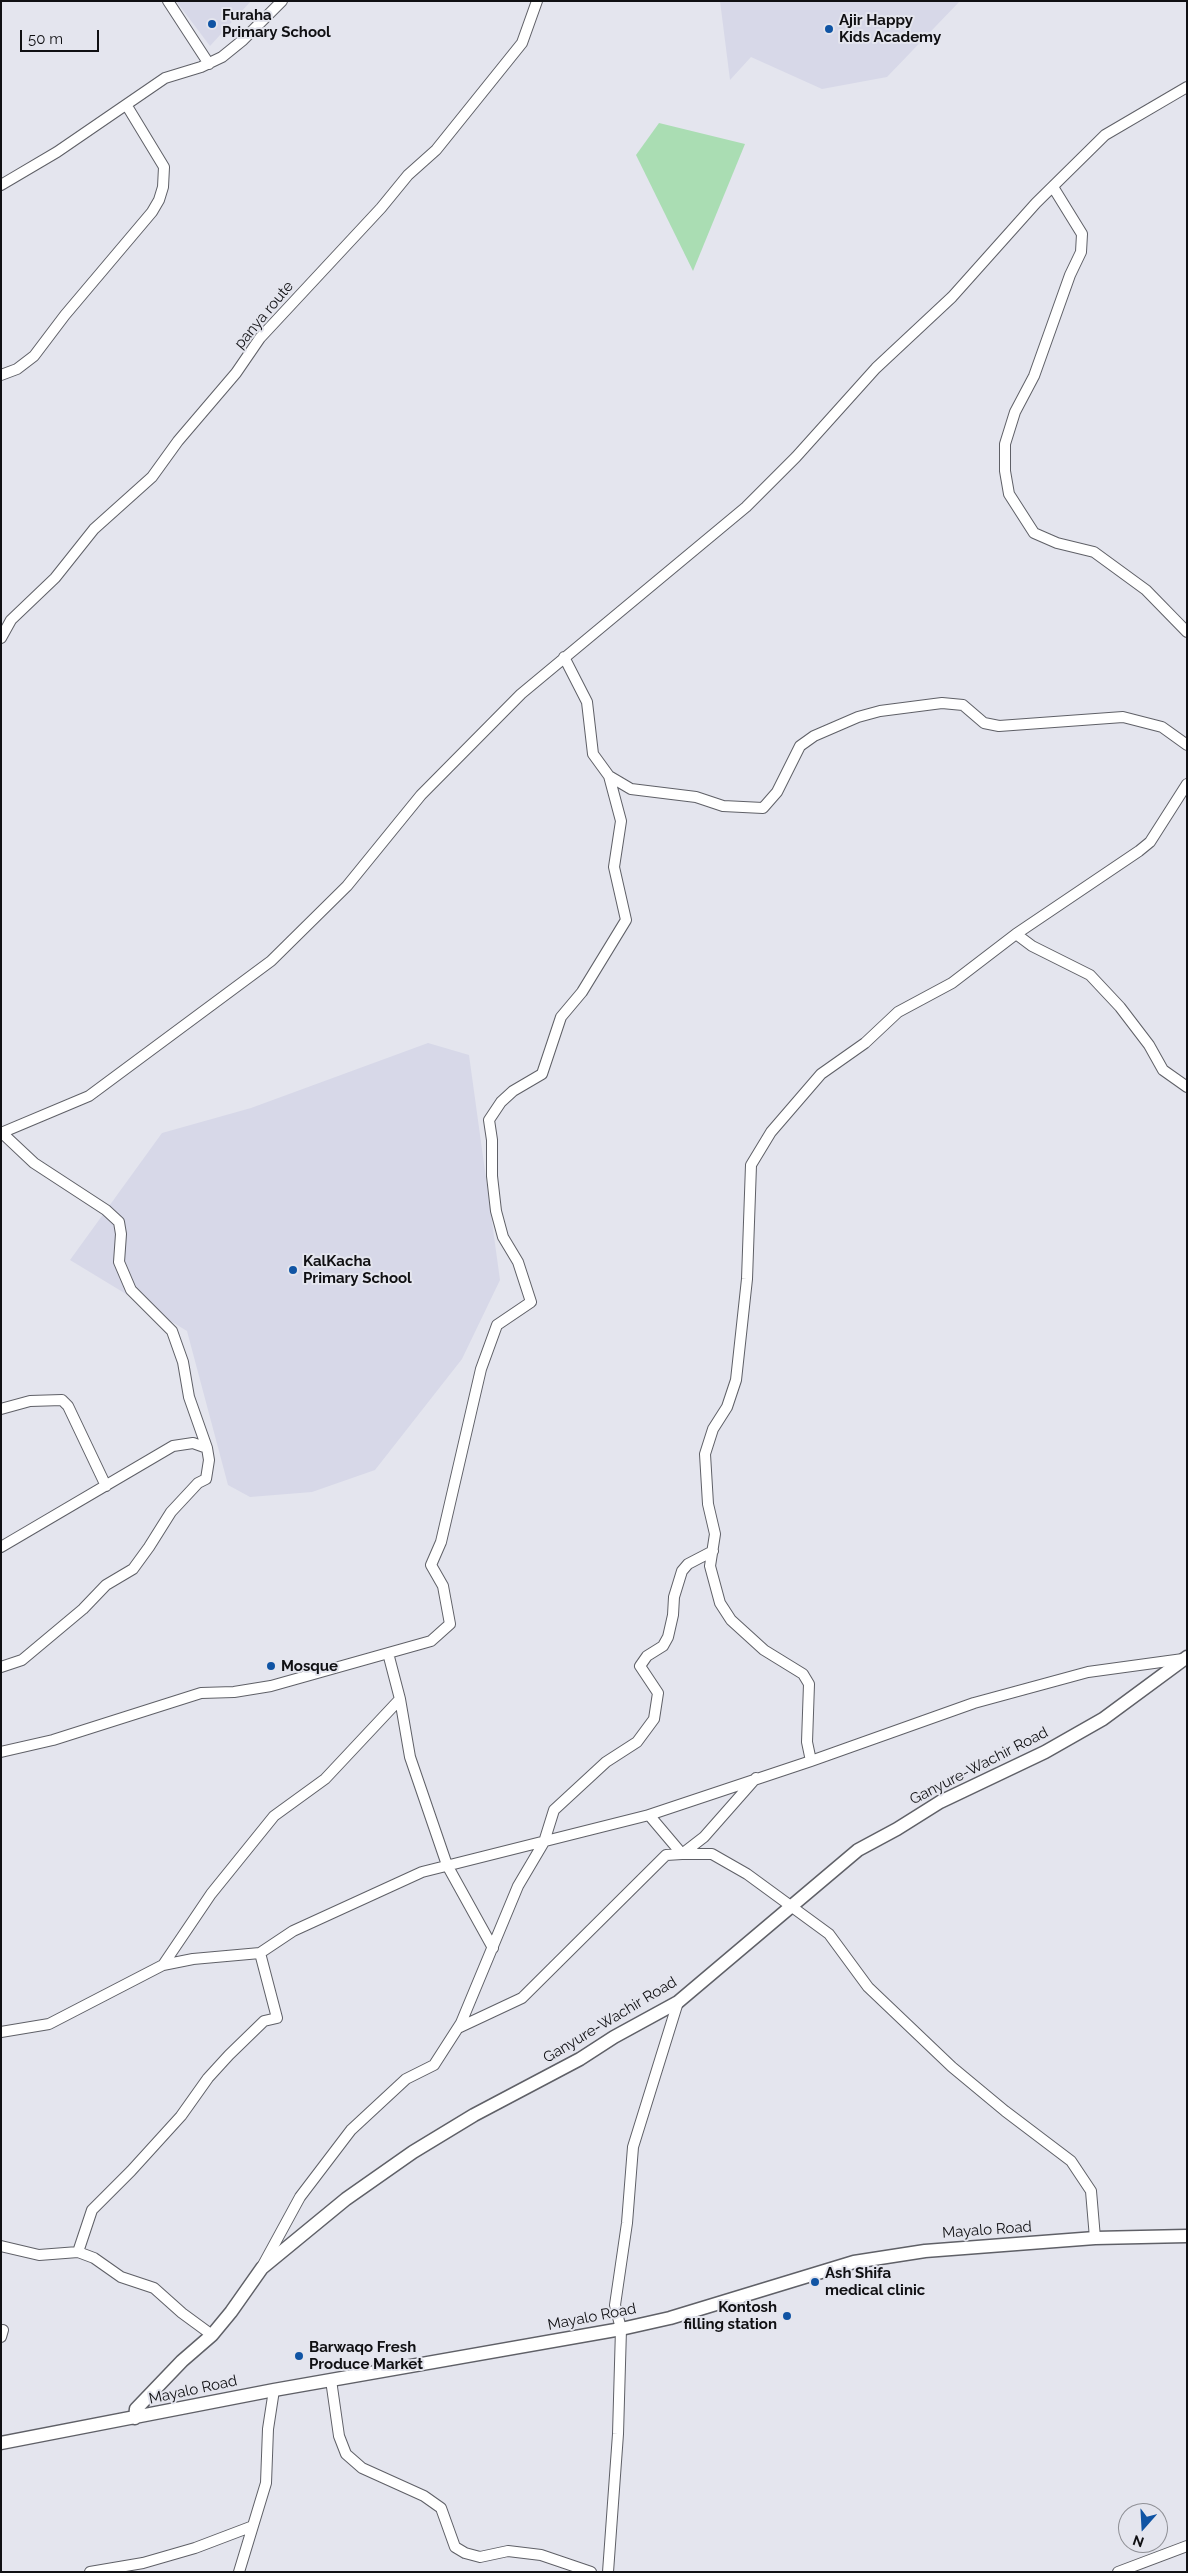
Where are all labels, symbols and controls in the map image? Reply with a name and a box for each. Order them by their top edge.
place label: Furaha Primary School [222,6,331,41]
place label: Ajir Happy Kids Academy [839,11,941,46]
marker: Furaha Primary School [206,18,218,30]
scale bar [22,20,101,52]
marker: Ajir Happy Kids Academy [823,23,835,35]
text: 50 m [28,30,63,48]
street label: panya route [231,278,297,352]
place label: KalKacha Primary School [303,1252,412,1287]
marker: KalKacha Primary School [287,1264,299,1276]
place label: Mosque [281,1657,338,1675]
marker: Mosque [265,1660,277,1672]
street label: Ganyure-Wachir Road [907,1723,1051,1809]
street label: Ganyure-Wachir Road [540,1973,680,2067]
street label: Mayalo Road [942,2218,1032,2242]
place label: Ash Shifa medical clinic [825,2264,925,2299]
marker: Ash Shifa medical clinic [809,2276,821,2288]
place label: Kontosh filling station [684,2298,777,2333]
street label: Mayalo Road [546,2300,638,2334]
marker: Kontosh filling station [781,2310,793,2322]
place label: Barwaqo Fresh Produce Market [309,2338,423,2373]
marker: Barwaqo Fresh Produce Market [293,2350,305,2362]
street label: Mayalo Road [147,2372,239,2408]
north arrow [1118,2503,1168,2553]
text: N [1131,2532,1146,2551]

